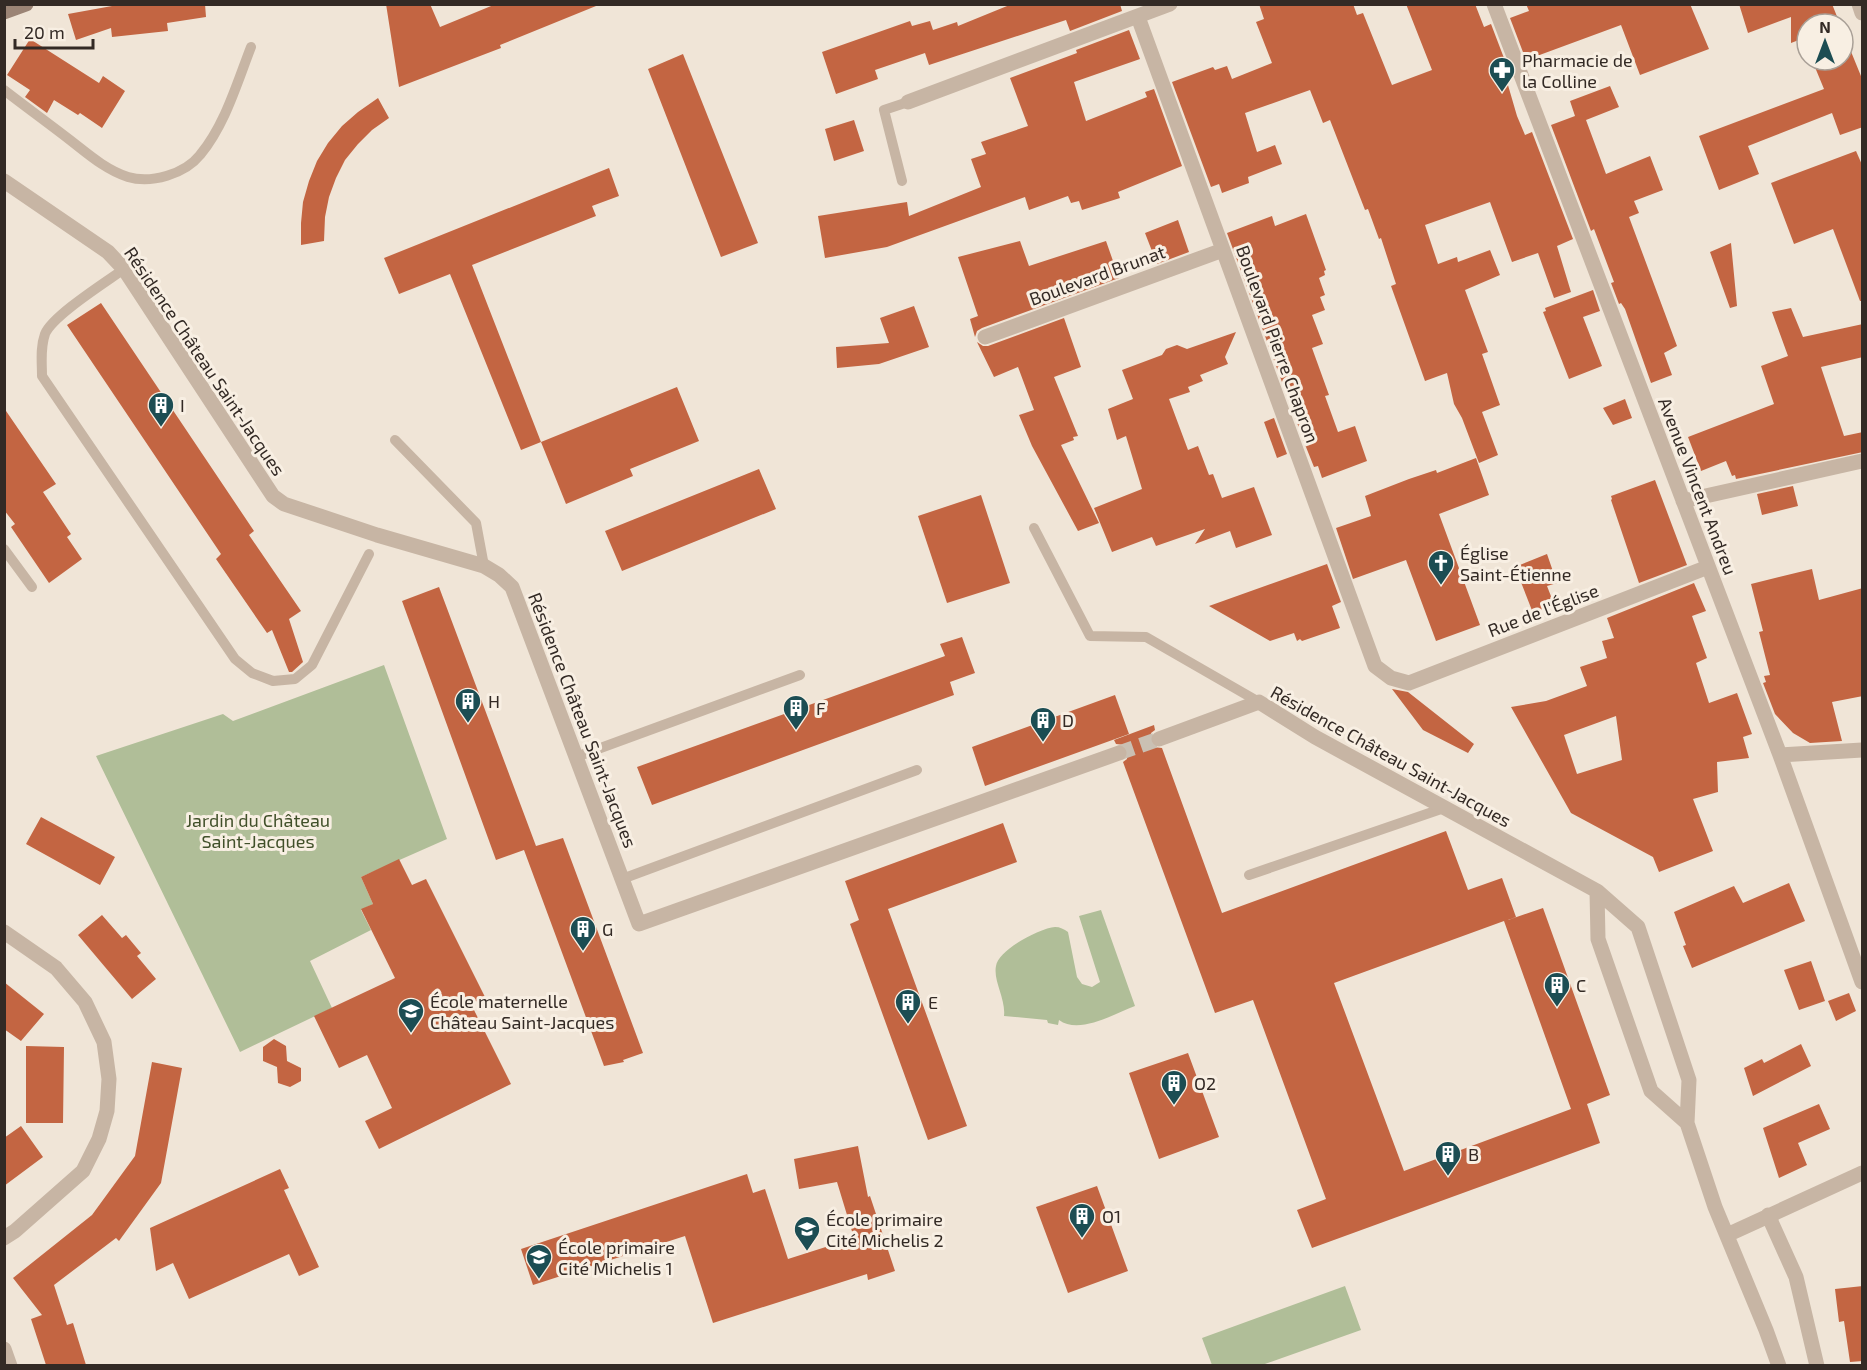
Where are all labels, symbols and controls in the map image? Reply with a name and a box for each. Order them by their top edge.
scale bar [15,12,93,50]
north arrow [1795,12,1855,72]
text: N [1819,17,1831,36]
text: 20 m [24,21,65,43]
place label: Pharmacie de la Colline [1522,49,1633,92]
pharmacy icon: Pharmacie de la Colline [1487,55,1517,93]
street label: Boulevard Brunat [1026,240,1168,310]
street label: Résidence Château Saint-Jacques [120,242,290,480]
street label: Boulevard Pierre Chapron [1232,242,1324,446]
building icon: I [146,390,176,428]
place label: I [180,394,185,416]
street label: Avenue Vincent Andreu [1654,394,1742,578]
place label: Église Saint-Étienne [1460,542,1571,585]
church icon: Église Saint-Étienne [1426,548,1456,586]
street label: Rue de l'Église [1485,579,1601,641]
street label: Résidence Château Saint-Jacques [524,589,642,851]
street label: Résidence Château Saint-Jacques [1267,681,1515,831]
building icon: H [453,686,483,724]
place label: H [488,690,500,712]
building icon: F [781,693,811,731]
place label: F [816,697,826,719]
building icon: D [1028,705,1058,743]
place label: D [1062,709,1074,731]
park label: Jardin du Château Saint-Jacques [186,809,330,852]
building icon: G [568,914,598,952]
place label: G [602,918,613,940]
building icon: C [1542,970,1572,1008]
place label: C [1576,974,1586,996]
building icon: E [893,987,923,1025]
place label: École maternelle Château Saint-Jacques [430,990,614,1033]
place label: E [928,991,938,1013]
school or university icon: École maternelle Château Saint-Jacques [396,996,426,1034]
building icon: O2 [1159,1068,1189,1106]
place label: O2 [1194,1072,1216,1094]
building icon: B [1433,1139,1463,1177]
place label: B [1468,1143,1479,1165]
building icon: O1 [1067,1201,1097,1239]
place label: O1 [1102,1205,1121,1227]
place label: École primaire Cité Michelis 2 [826,1208,944,1251]
school or university icon: École primaire Cité Michelis 2 [792,1214,822,1252]
place label: École primaire Cité Michelis 1 [558,1236,675,1279]
school or university icon: École primaire Cité Michelis 1 [524,1242,554,1280]

